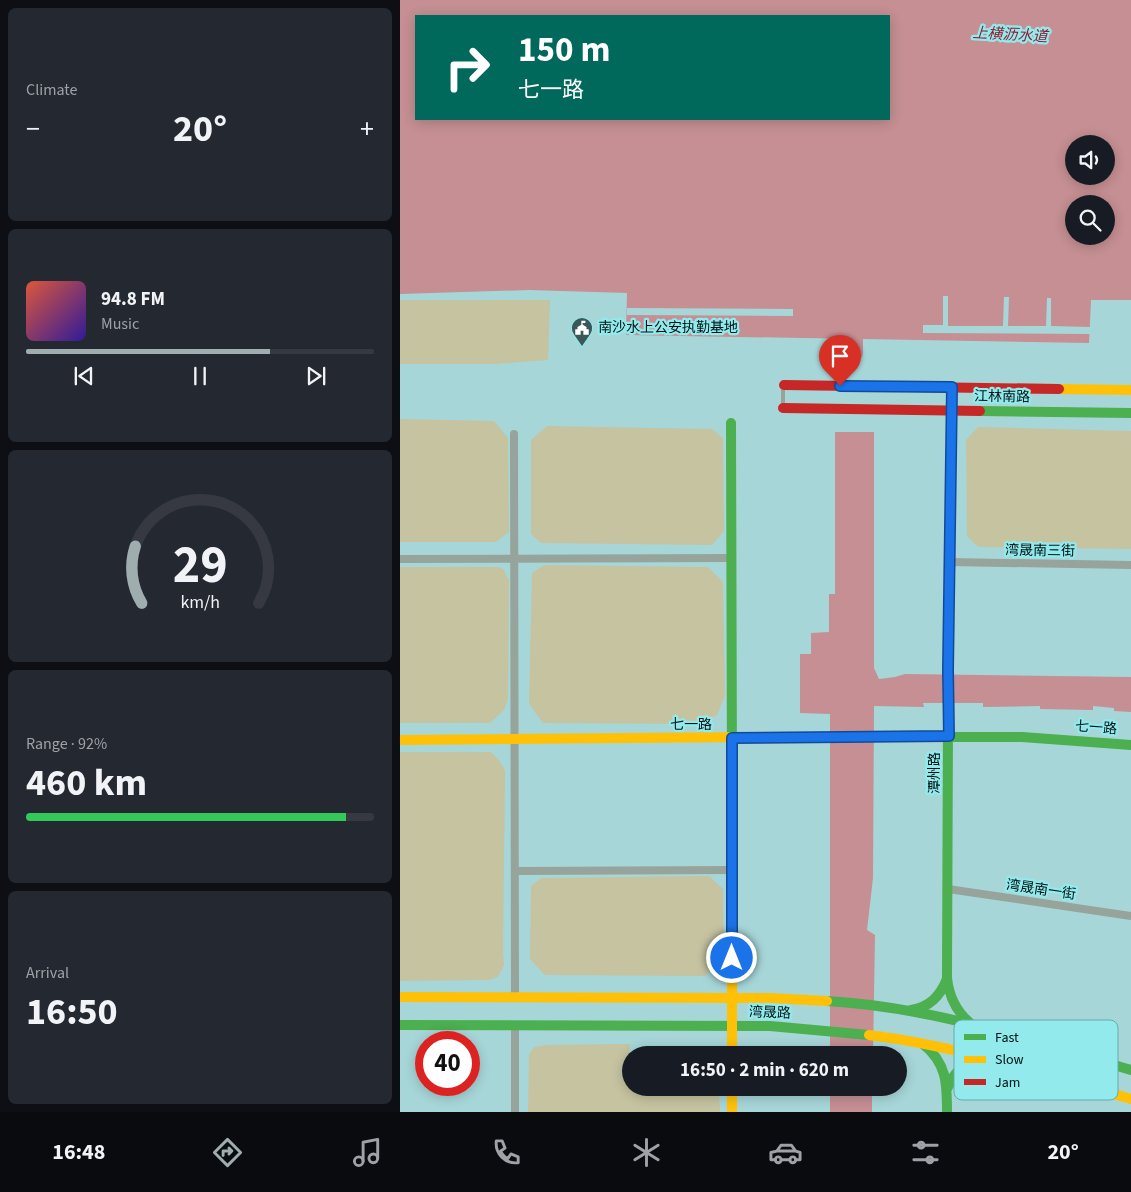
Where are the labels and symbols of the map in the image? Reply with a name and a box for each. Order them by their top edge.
water label: 上横沥水道 [972,23,1050,48]
public building icon: 南沙水上公安执勤基地 [570,316,594,347]
place label: 南沙水上公安执勤基地 [598,318,738,338]
pin [819,335,861,386]
street label: 江林南路 [974,387,1030,407]
street label: 湾晟南三街 [1005,540,1075,562]
street label: 七一路 [670,715,712,735]
street label: 七一路 [1074,717,1118,739]
street label: 潭州路 [925,752,945,794]
street label: 湾晟南一街 [1005,875,1077,905]
position arrow [705,931,757,983]
street label: 湾晟路 [749,1002,791,1024]
legend [954,1020,1118,1100]
text: Fast [995,1028,1019,1048]
speed limit sign: 40 [415,1031,480,1096]
text: Slow [995,1050,1024,1070]
text: Jam [995,1073,1020,1093]

